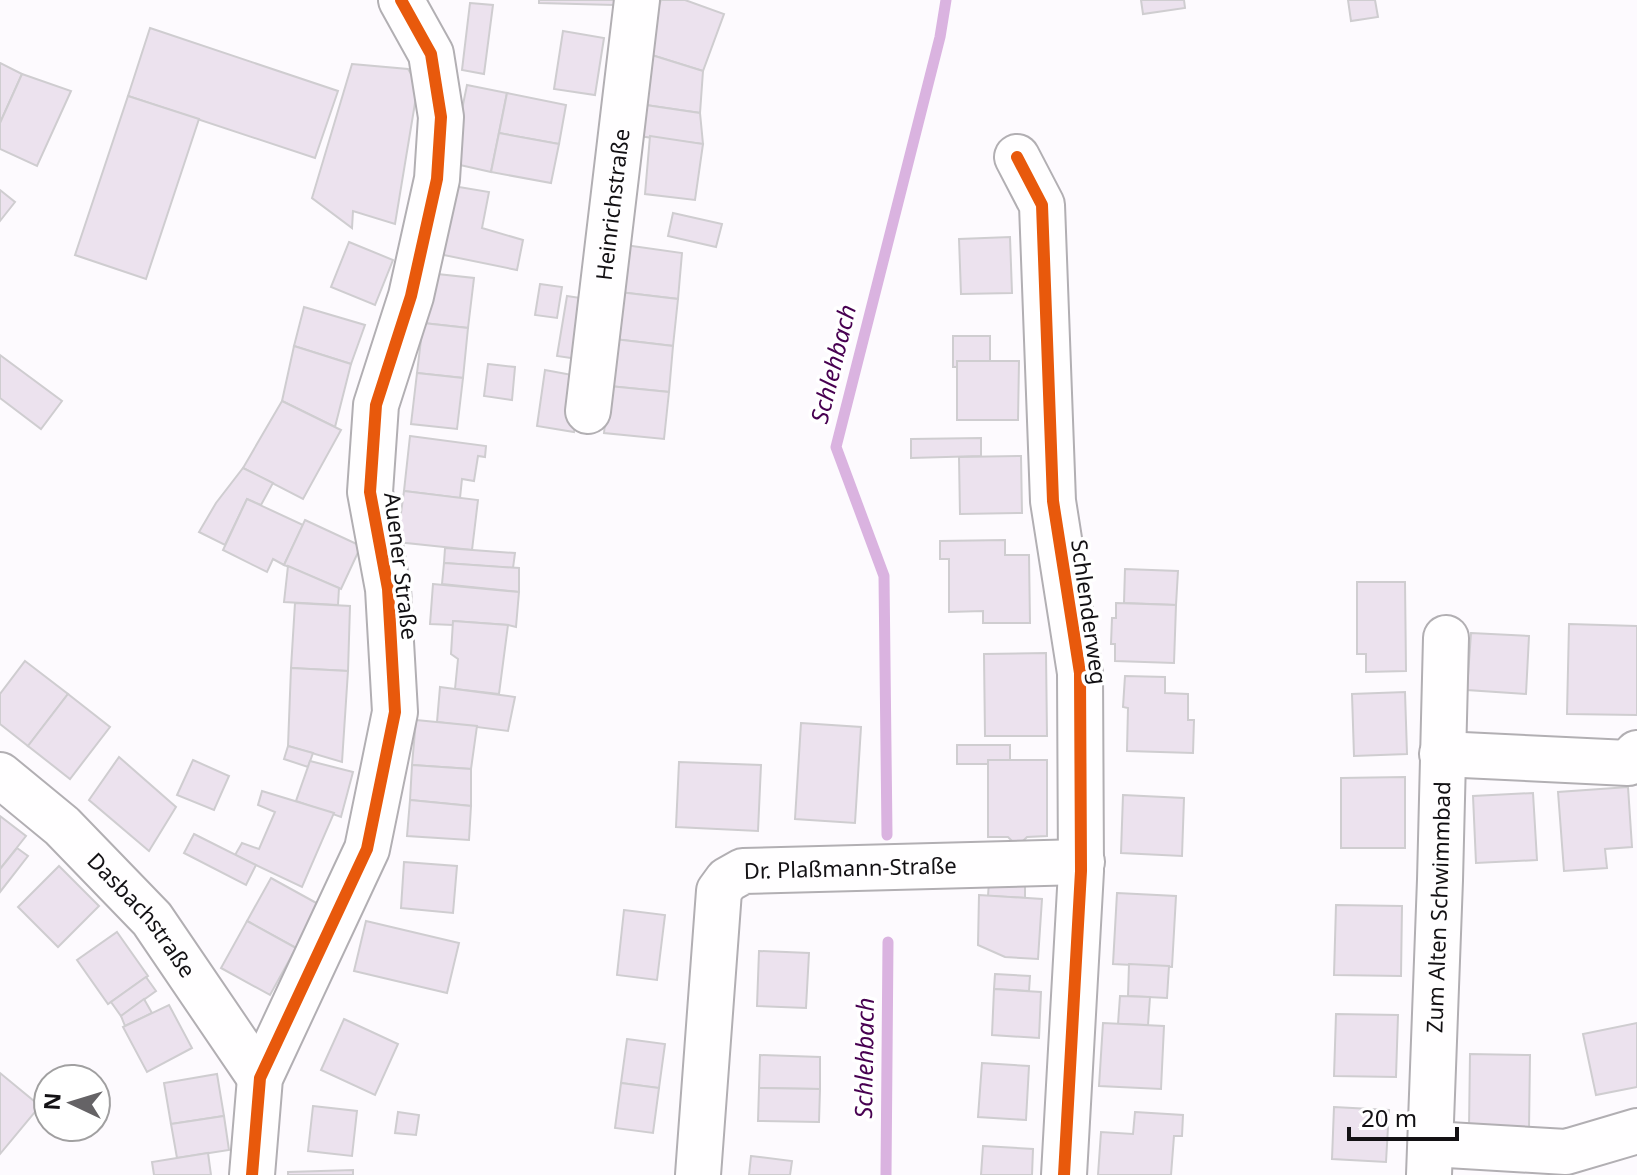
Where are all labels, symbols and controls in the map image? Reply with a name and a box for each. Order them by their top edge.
street label: Heinrichstraße [588,127,636,282]
water label: Schlehbach [802,301,863,426]
street label: Auener Straße [378,491,426,641]
street label: Schlenderweg [1065,537,1115,686]
street label: Zum Alten Schwimmbad [1418,781,1456,1034]
street label: Dasbachstraße [81,845,203,983]
street label: Dr. Plaßmann-Straße [743,849,957,885]
water label: Schlehbach [846,997,881,1119]
north arrow [32,1063,112,1143]
scale bar [1349,1091,1457,1141]
text: N [35,1092,67,1112]
text: 20 m [1361,1101,1417,1134]

